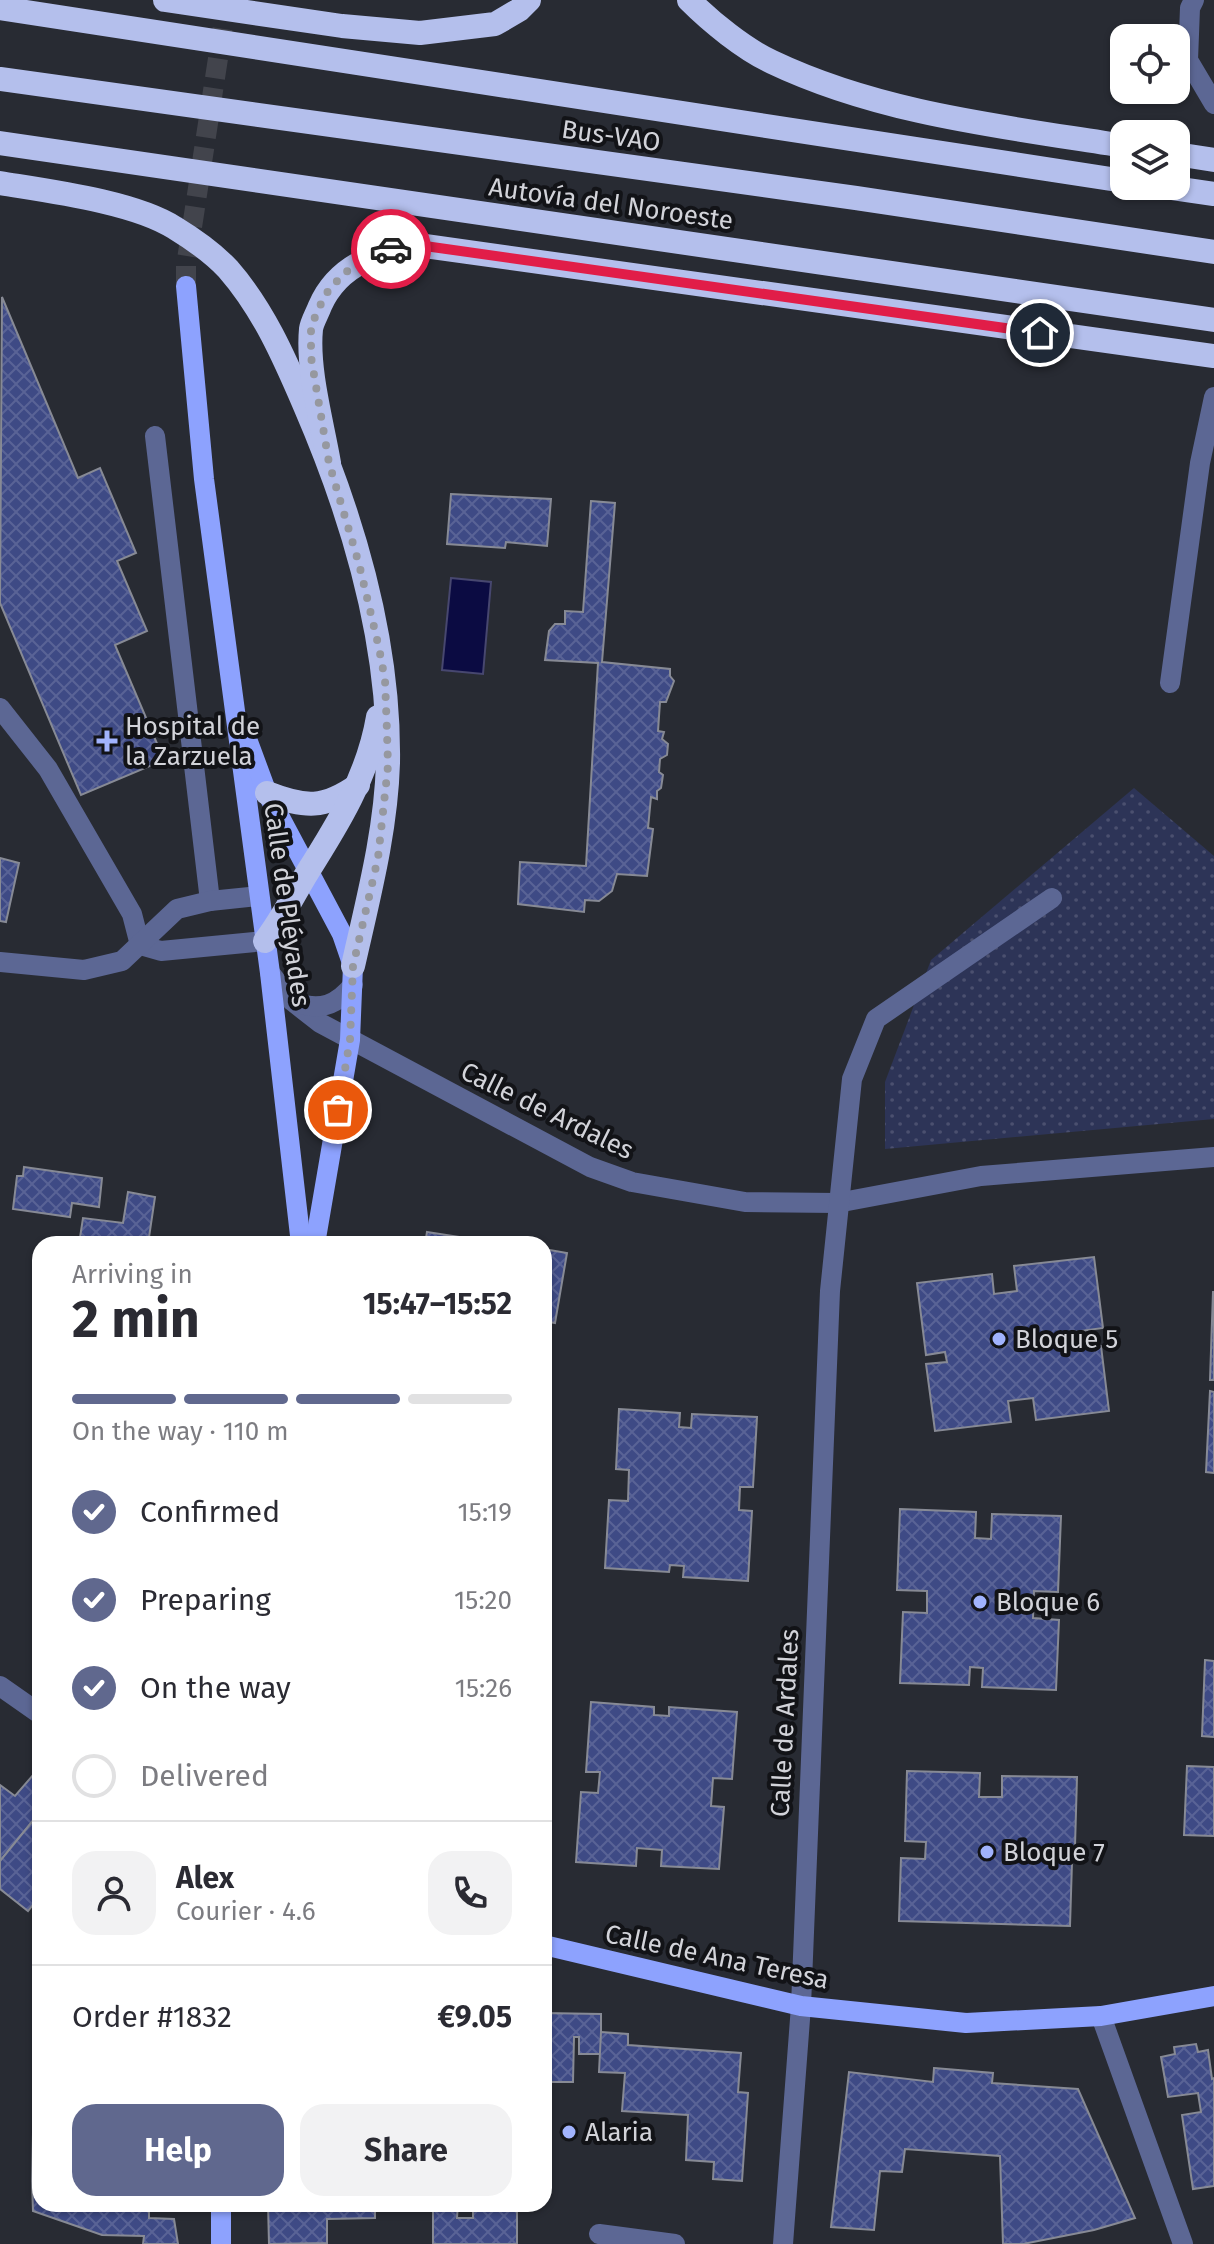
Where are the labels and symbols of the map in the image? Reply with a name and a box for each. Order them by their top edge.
street label: Bus-VAO [560,114,662,158]
street label: Autovía del Noroeste [487,172,735,236]
courier [351,209,431,289]
pin [1006,299,1074,367]
place label: Hospital de la Zarzuela [125,711,260,772]
marker: Hospital de la Zarzuela [96,730,118,752]
street label: Calle de Pléyades [257,801,317,1009]
street label: Calle de Ardales [456,1056,638,1166]
pin [304,1076,372,1144]
place label: Bloque 5 [1015,1324,1118,1355]
marker: Bloque 5 [990,1330,1008,1348]
place label: Bloque 6 [996,1587,1100,1618]
marker: Bloque 6 [971,1593,989,1611]
street label: Calle de Ardales [765,1628,805,1818]
place label: Bloque 7 [1003,1837,1105,1868]
marker: Bloque 7 [978,1843,996,1861]
street label: Calle de Ana Teresa [602,1918,832,1996]
place label: Alaria [585,2117,653,2148]
marker: Alaria [560,2123,578,2141]

